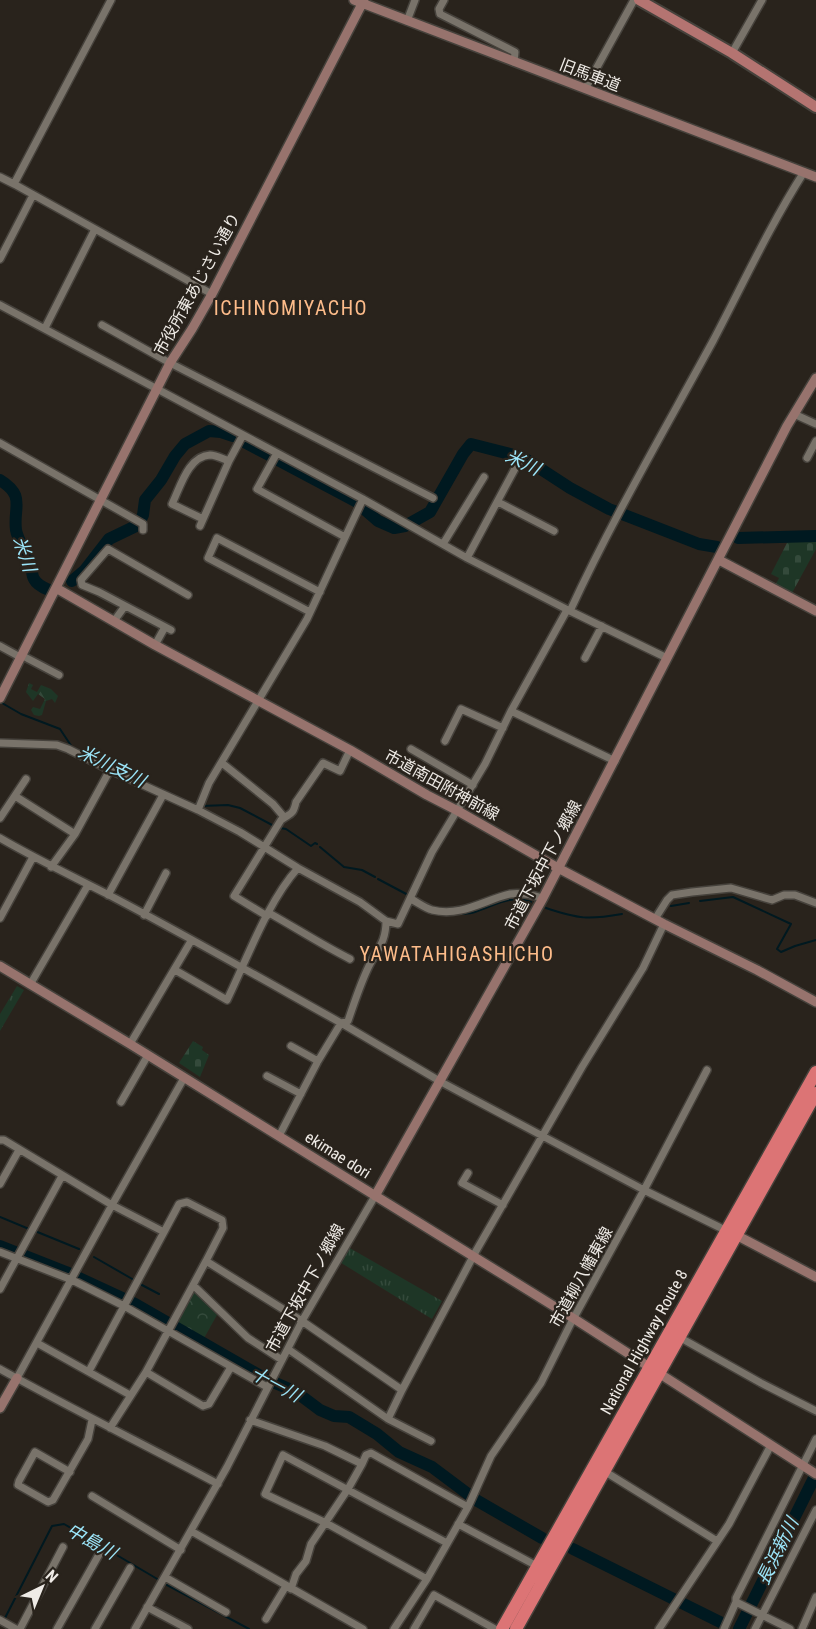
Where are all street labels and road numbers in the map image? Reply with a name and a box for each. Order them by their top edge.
street label: 旧馬車道 [557,55,623,95]
street label: 市役所東あじさい通り [150,209,244,359]
street label: 市道南田附神前線 [381,746,503,824]
street label: 市道下坂中下ノ郷線 [501,797,585,933]
street label: ekimae dori [302,1127,374,1183]
street label: 市道下坂中下ノ郷線 [262,1220,348,1356]
street label: 市道柳八幡東線 [546,1223,616,1331]
street label: National Highway Route 8 [596,1266,692,1418]

